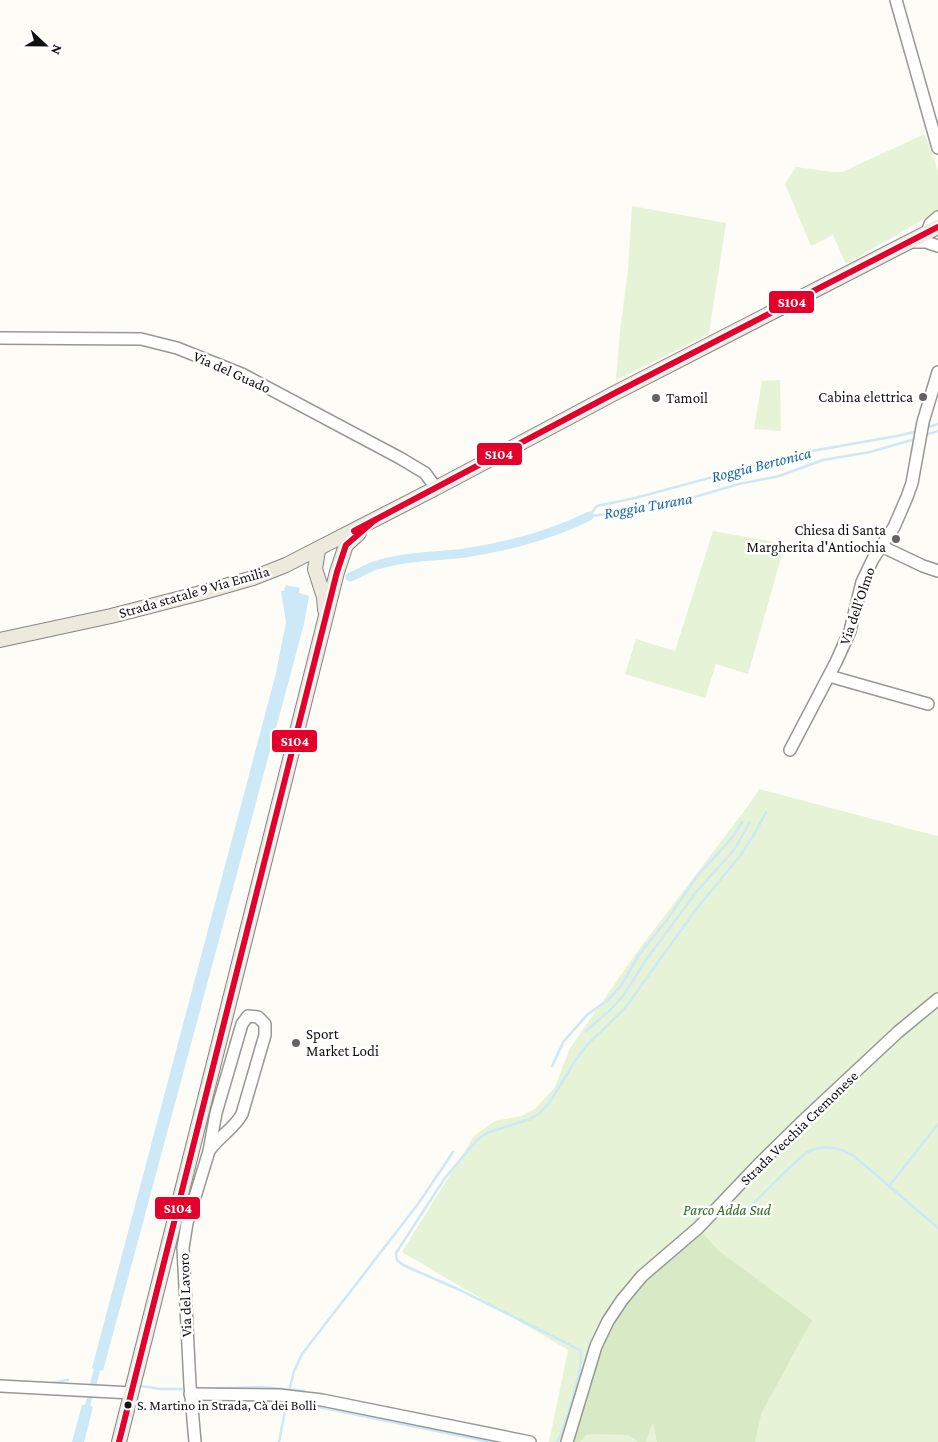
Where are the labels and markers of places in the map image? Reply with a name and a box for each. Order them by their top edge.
place label: Cabina elettrica [818,389,913,405]
place label: Tamoil [666,390,708,406]
marker: Cabina elettrica [917,391,929,403]
marker: Tamoil [650,392,662,404]
place label: Chiesa di Santa Margherita d'Antiochia [746,522,886,556]
marker: Chiesa di Santa Margherita d'Antiochia [890,533,902,545]
place label: Sport Market Lodi [306,1026,379,1059]
marker: Sport Market Lodi [290,1037,302,1049]
place label: S. Martino in Strada, Cà dei Bolli [137,1397,317,1413]
marker: S. Martino in Strada, Cà dei Bolli [123,1400,133,1410]

